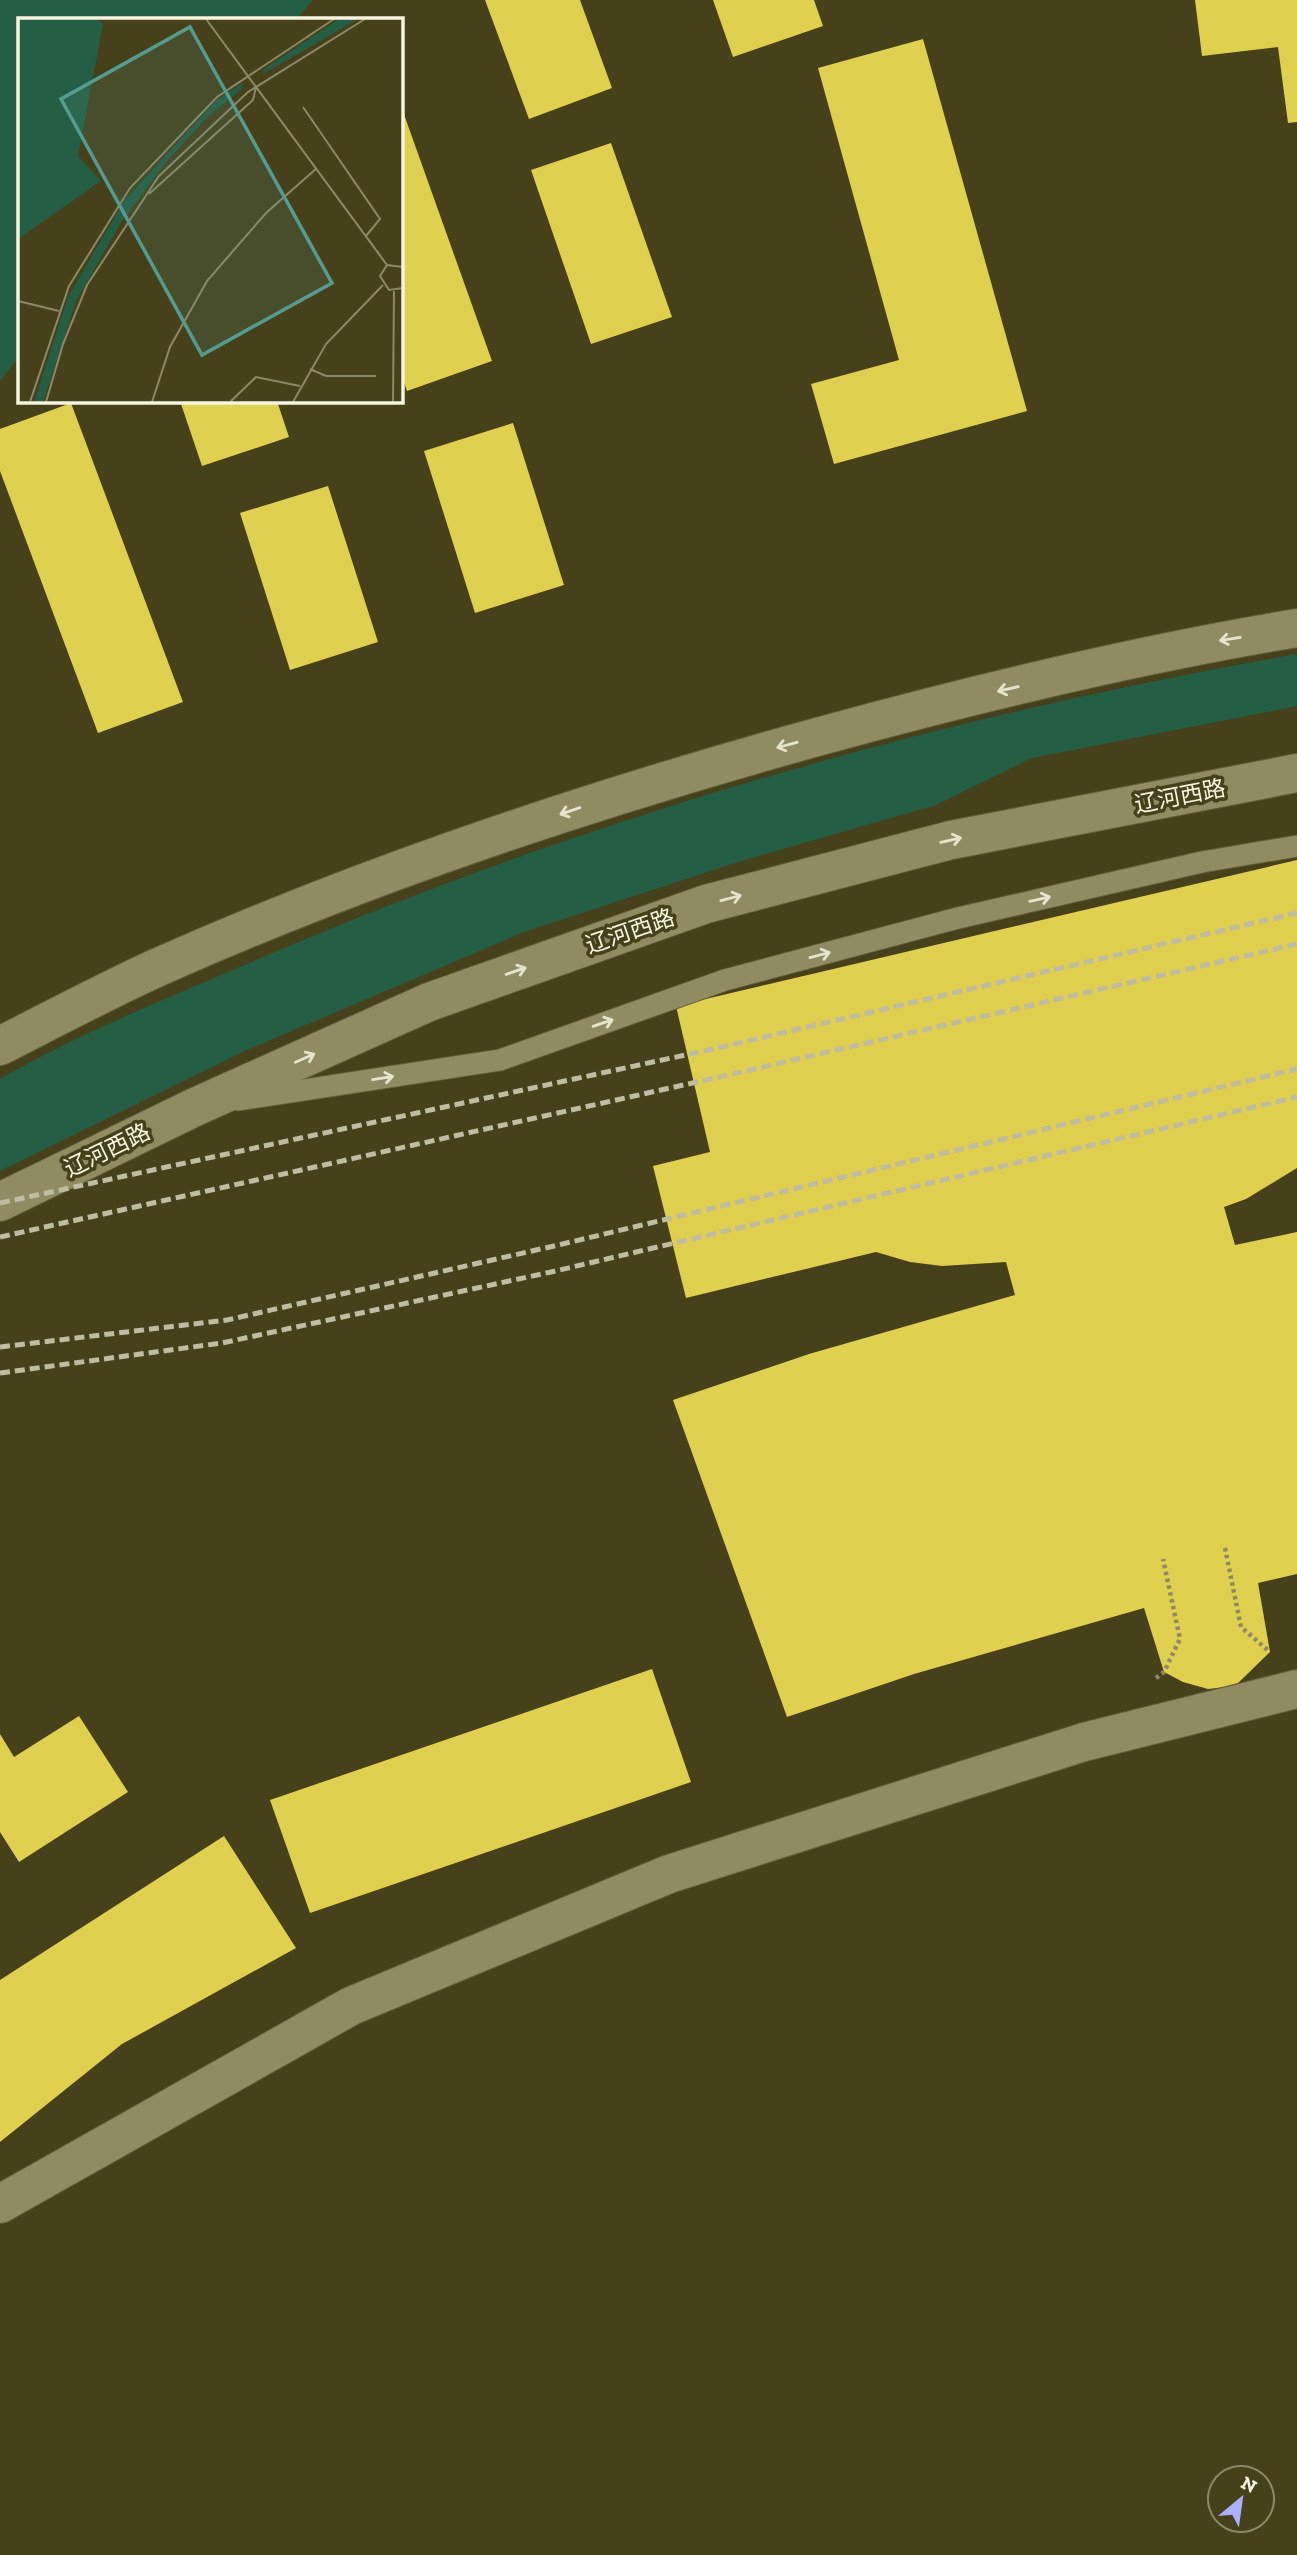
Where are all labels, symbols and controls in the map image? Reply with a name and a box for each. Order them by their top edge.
inset map [18,18,402,402]
one-way arrow [1219,633,1242,646]
one-way arrow [997,682,1020,696]
one-way arrow [777,740,799,753]
street label: 辽河西路 [1132,773,1228,819]
one-way arrow [559,806,581,819]
one-way arrow [939,833,962,846]
one-way arrow [720,890,742,903]
one-way arrow [1028,892,1051,905]
street label: 辽河西路 [582,903,678,959]
one-way arrow [808,948,831,961]
one-way arrow [504,964,526,976]
one-way arrow [592,1016,614,1028]
one-way arrow [294,1051,316,1064]
one-way arrow [371,1071,394,1084]
street label: 辽河西路 [60,1117,154,1183]
north arrow [1206,2464,1276,2534]
text: N [1237,2471,1261,2498]

